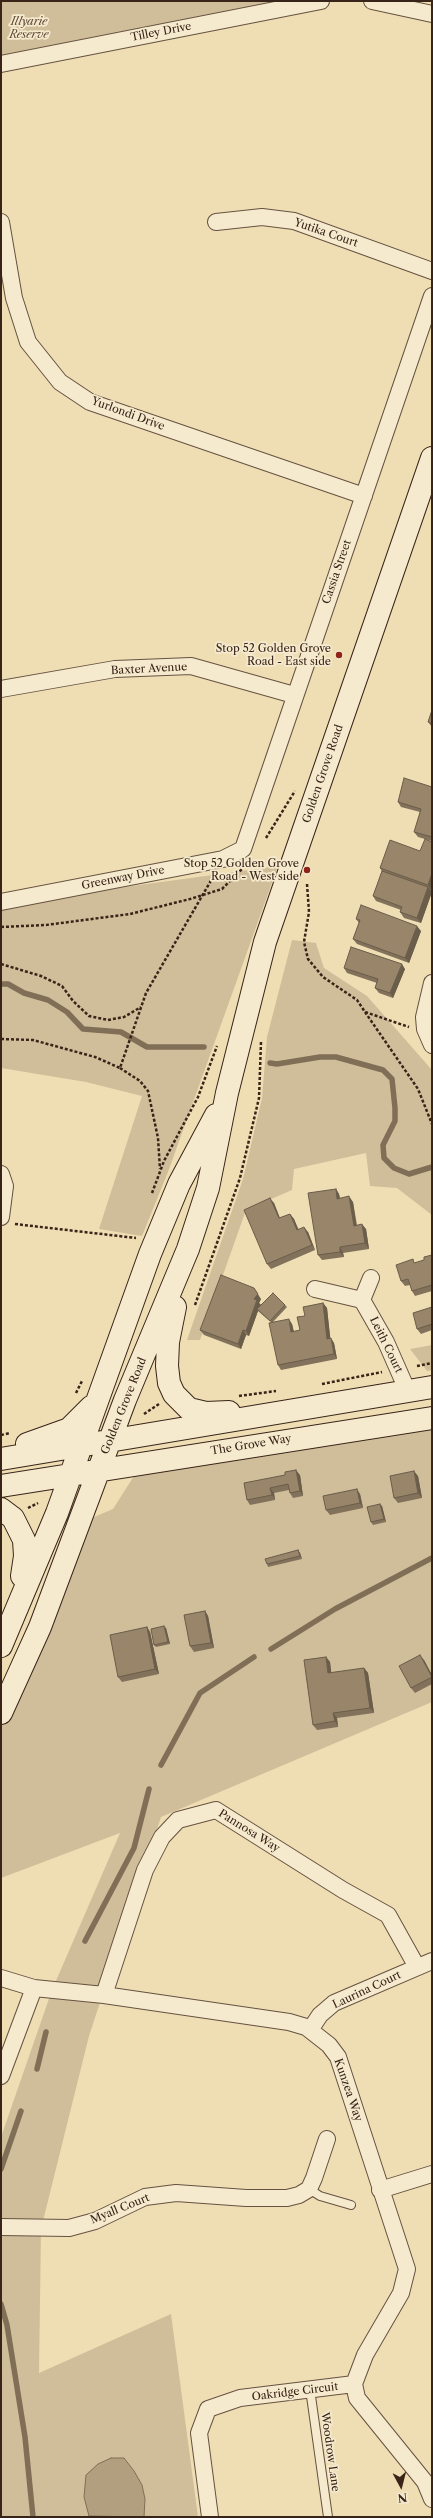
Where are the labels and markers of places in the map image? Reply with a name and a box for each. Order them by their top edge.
place label: Stop 52 Golden Grove Road - East side [216,642,331,668]
marker: Stop 52 Golden Grove Road - East side [334,650,344,660]
place label: Stop 52 Golden Grove Road - West side [184,857,299,883]
marker: Stop 52 Golden Grove Road - West side [302,865,312,875]

